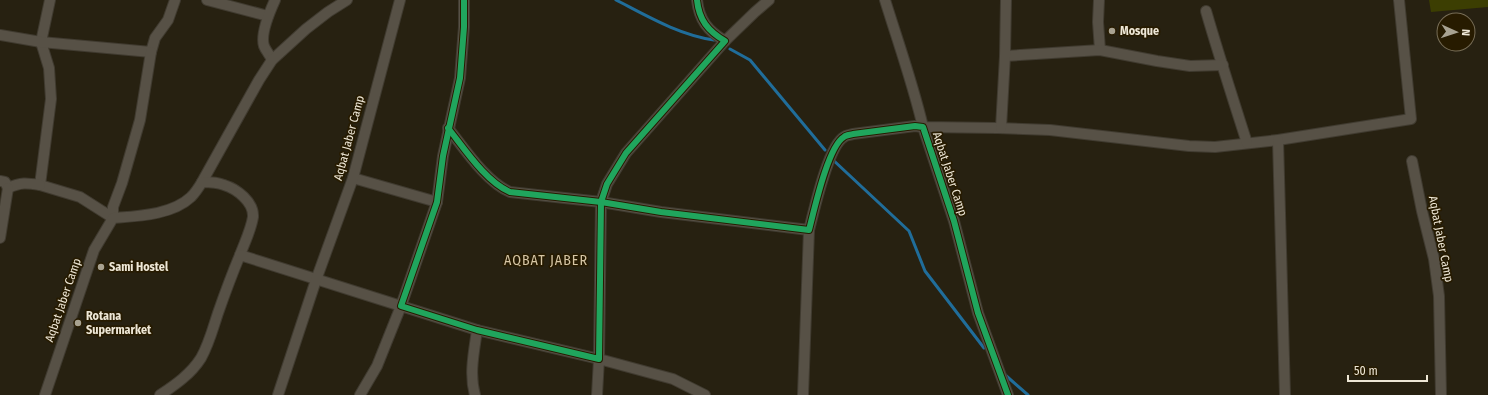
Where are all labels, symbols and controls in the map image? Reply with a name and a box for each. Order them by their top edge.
north arrow [1436,12,1476,52]
place label: Mosque [1120,24,1159,38]
marker: Mosque [1107,26,1117,36]
text: N [1459,29,1472,36]
street label: Aqbat Jaber Camp [331,94,367,182]
street label: Aqbat Jaber Camp [930,130,970,218]
street label: Aqbat Jaber Camp [1426,195,1456,283]
district label: AQBAT JABER [504,252,588,269]
street label: Aqbat Jaber Camp [42,256,84,344]
place label: Sami Hostel [109,260,169,274]
marker: Sami Hostel [96,262,106,272]
place label: Rotana Supermarket [86,309,152,337]
marker: Rotana Supermarket [73,318,83,328]
scale bar [1348,357,1427,383]
text: 50 m [1354,364,1378,378]

